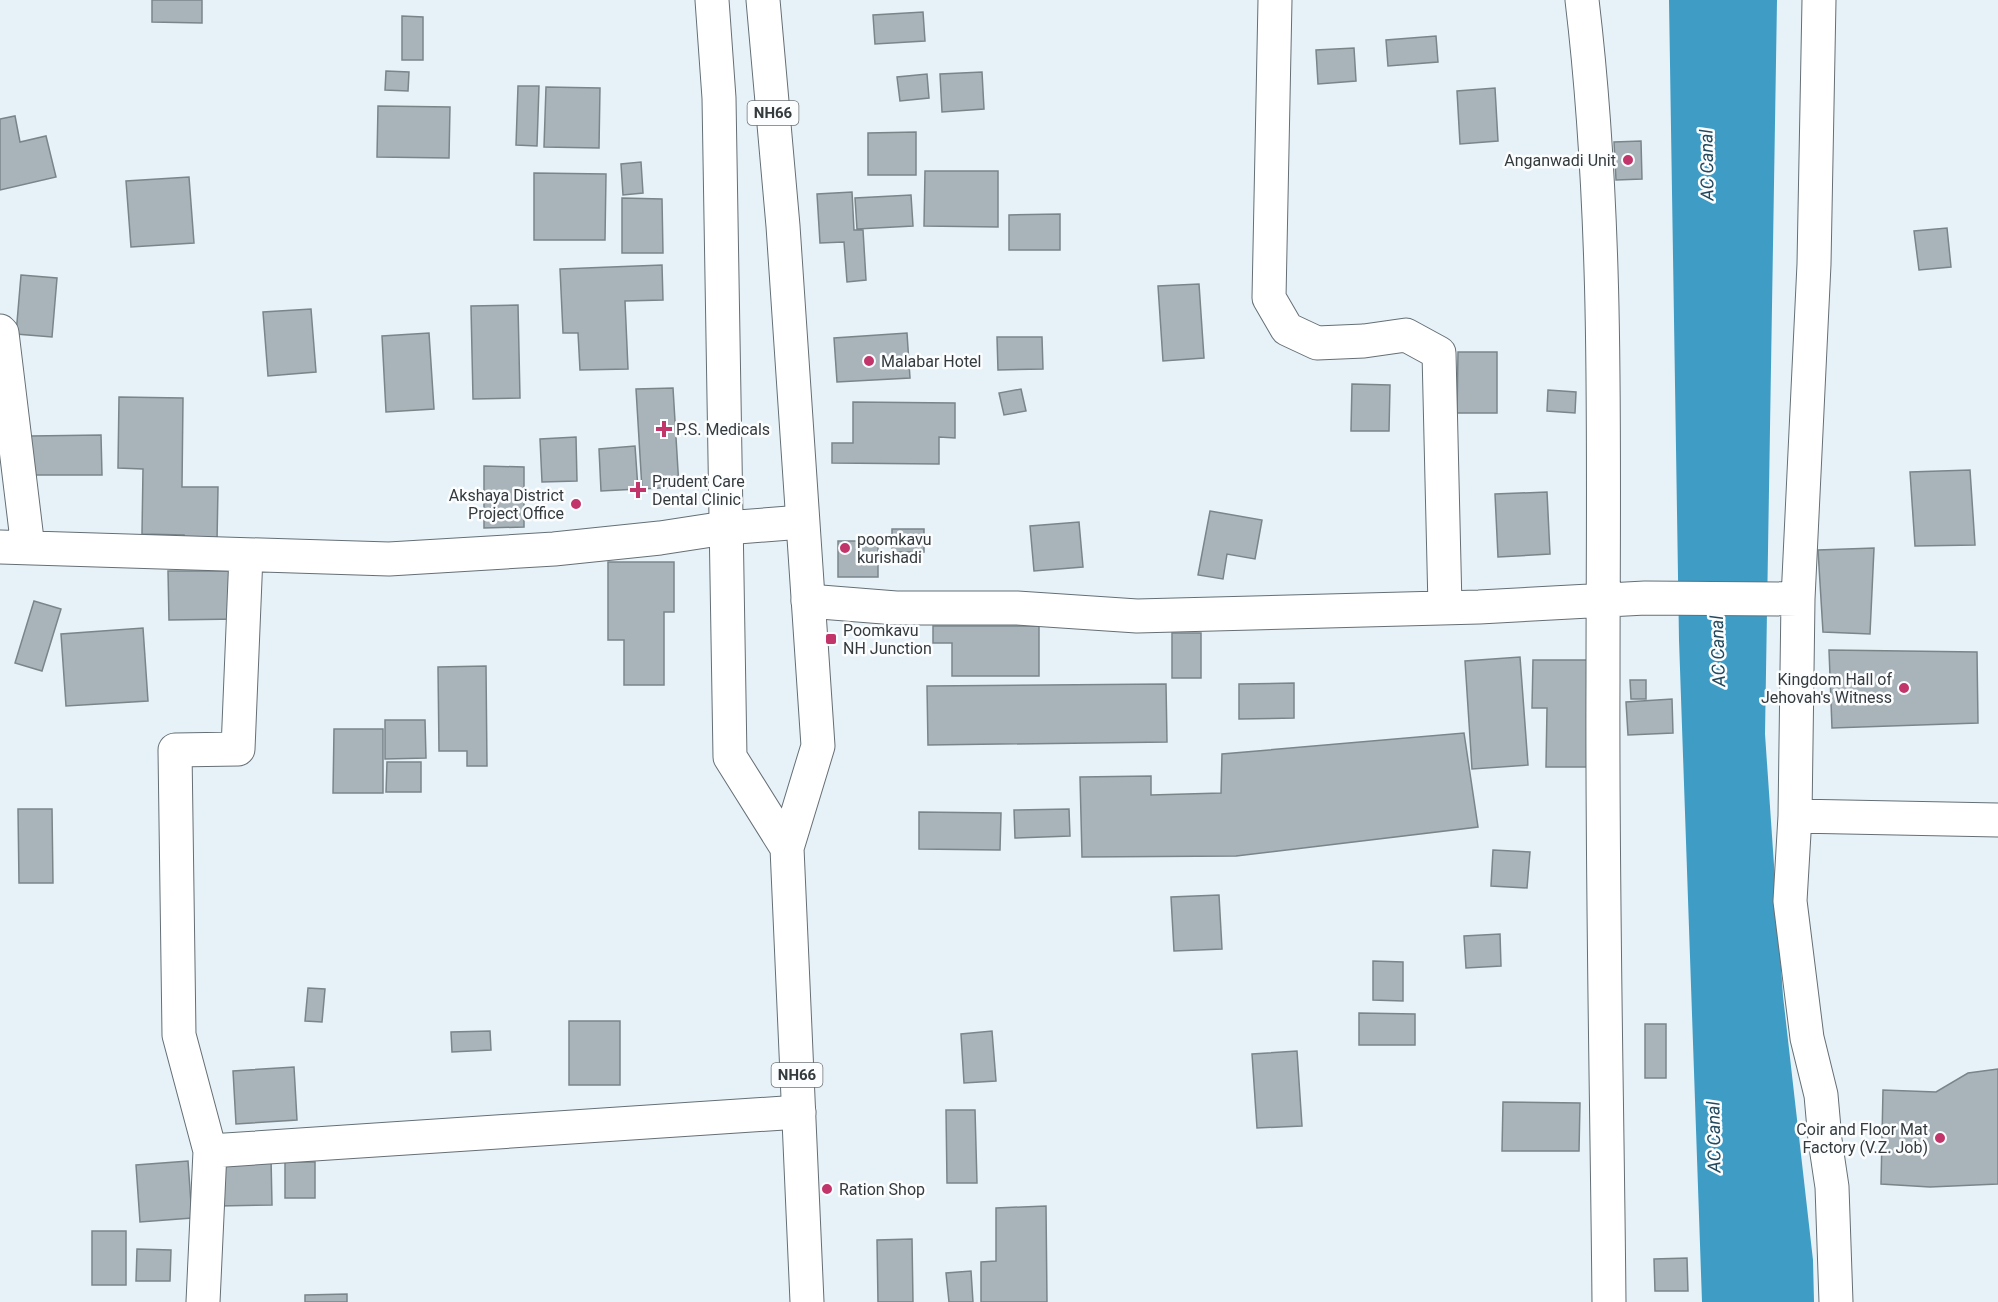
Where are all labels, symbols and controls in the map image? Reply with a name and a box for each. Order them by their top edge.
road number: NH66 [748,101,798,125]
water label: AC Canal [1695,128,1718,202]
place label: Anganwadi Unit [1504,151,1616,170]
marker: Anganwadi Unit [1621,153,1635,167]
place label: Malabar Hotel [881,352,982,371]
marker: Malabar Hotel [862,354,876,368]
place label: P.S. Medicals [676,420,770,439]
marker: P.S. Medicals [657,422,671,436]
place label: Prudent Care Dental Clinic [652,472,745,509]
marker: Prudent Care Dental Clinic [629,481,647,499]
place label: Akshaya District Project Office [449,486,564,523]
marker: Akshaya District Project Office [569,497,583,511]
place label: poomkavu kurishadi [857,530,932,567]
marker: poomkavu kurishadi [838,541,852,555]
water label: AC Canal [1706,614,1729,688]
place label: Poomkavu NH Junction [843,621,932,658]
marker: Poomkavu NH Junction [824,632,838,646]
place label: Kingdom Hall of Jehovah's Witness [1761,670,1892,707]
marker: Kingdom Hall of Jehovah's Witness [1897,681,1911,695]
road number: NH66 [772,1063,822,1087]
water label: AC Canal [1702,1100,1725,1174]
place label: Coir and Floor Mat Factory (V.Z. Job) [1796,1120,1928,1157]
marker: Coir and Floor Mat Factory (V.Z. Job) [1933,1131,1947,1145]
place label: Ration Shop [839,1180,925,1199]
marker: Ration Shop [820,1182,834,1196]

